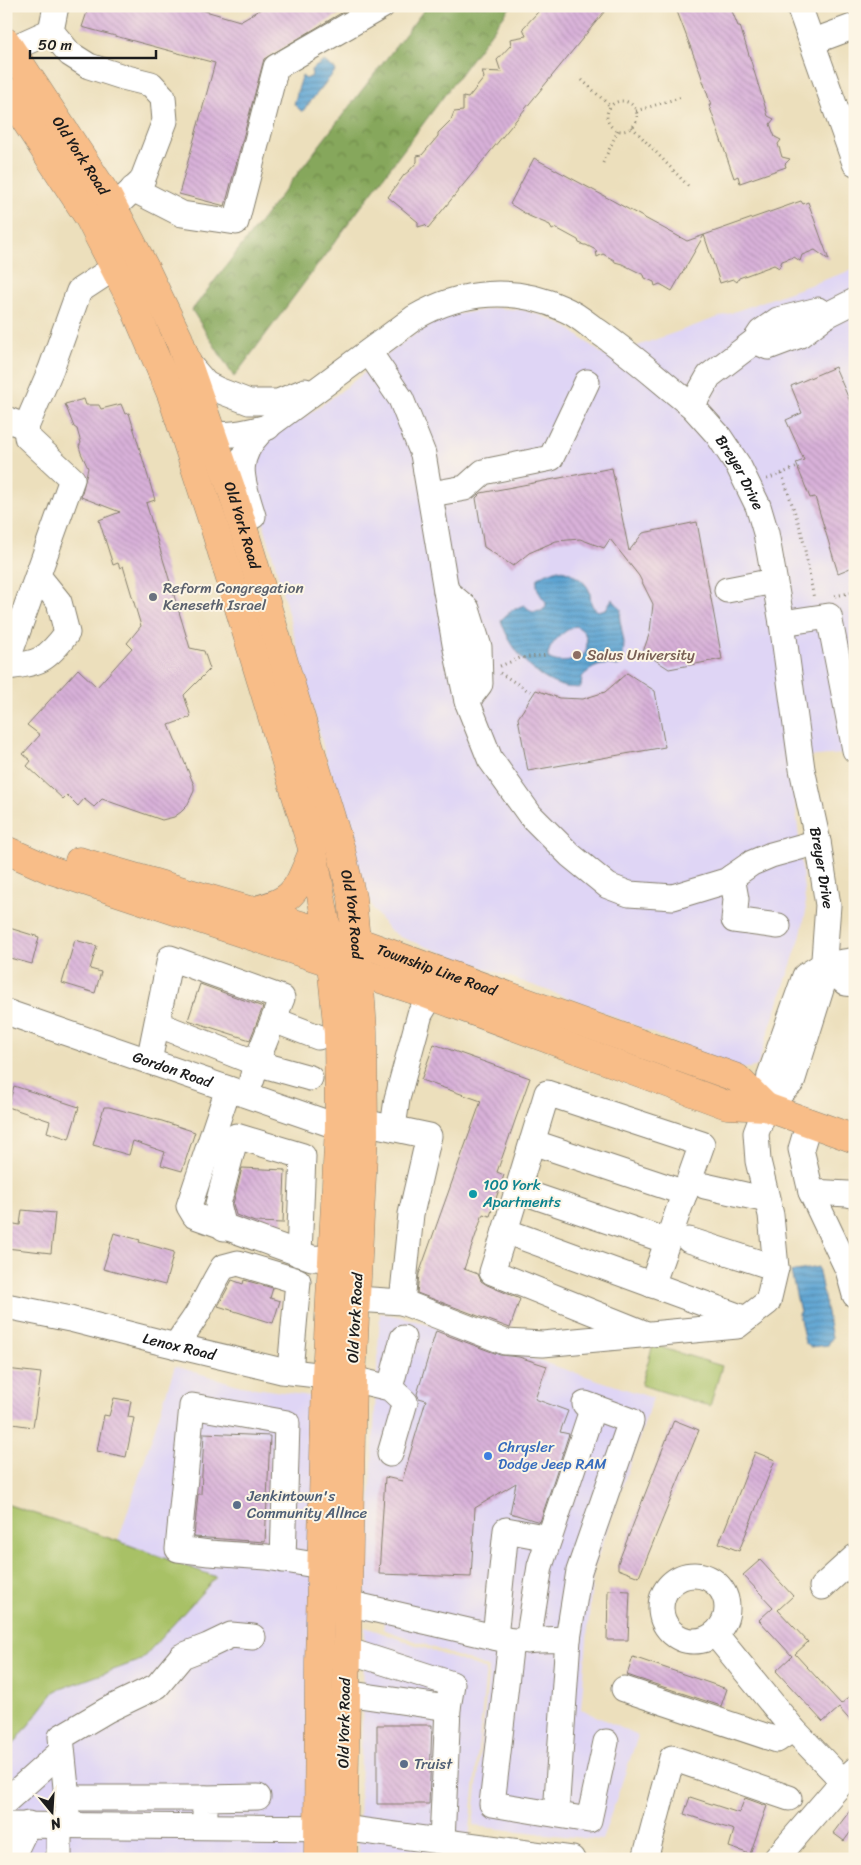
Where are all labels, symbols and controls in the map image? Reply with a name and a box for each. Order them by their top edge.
scale bar [30,28,156,60]
text: 50 m [38,32,73,58]
street label: Old York Road [45,111,117,201]
street label: Breyer Drive [708,430,771,515]
street label: Old York Road [217,478,268,573]
place label: Reform Congregation Keneseth Israel [163,575,304,618]
marker: Reform Congregation Keneseth Israel [147,591,159,603]
place label: Salus University [587,642,695,668]
marker: Salus University [571,649,583,661]
street label: Breyer Drive [802,824,841,910]
street label: Old York Road [333,867,371,961]
street label: Township Line Road [373,936,501,1004]
street label: Gordon Road [129,1044,217,1096]
place label: 100 York Apartments [482,1172,561,1215]
marker: 100 York Apartments [467,1188,479,1200]
street label: Old York Road [340,1271,370,1364]
street label: Lenox Road [140,1325,219,1368]
place label: Chrysler Dodge Jeep RAM [498,1434,607,1477]
marker: Chrysler Dodge Jeep RAM [482,1450,494,1462]
place label: Jenkintown's Community Allnce [246,1483,368,1526]
marker: Jenkintown's Community Allnce [231,1499,243,1511]
street label: Old York Road [330,1677,358,1768]
place label: Truist [414,1751,453,1777]
marker: Truist [398,1758,410,1770]
north arrow [28,1788,78,1838]
text: N [47,1810,65,1837]

